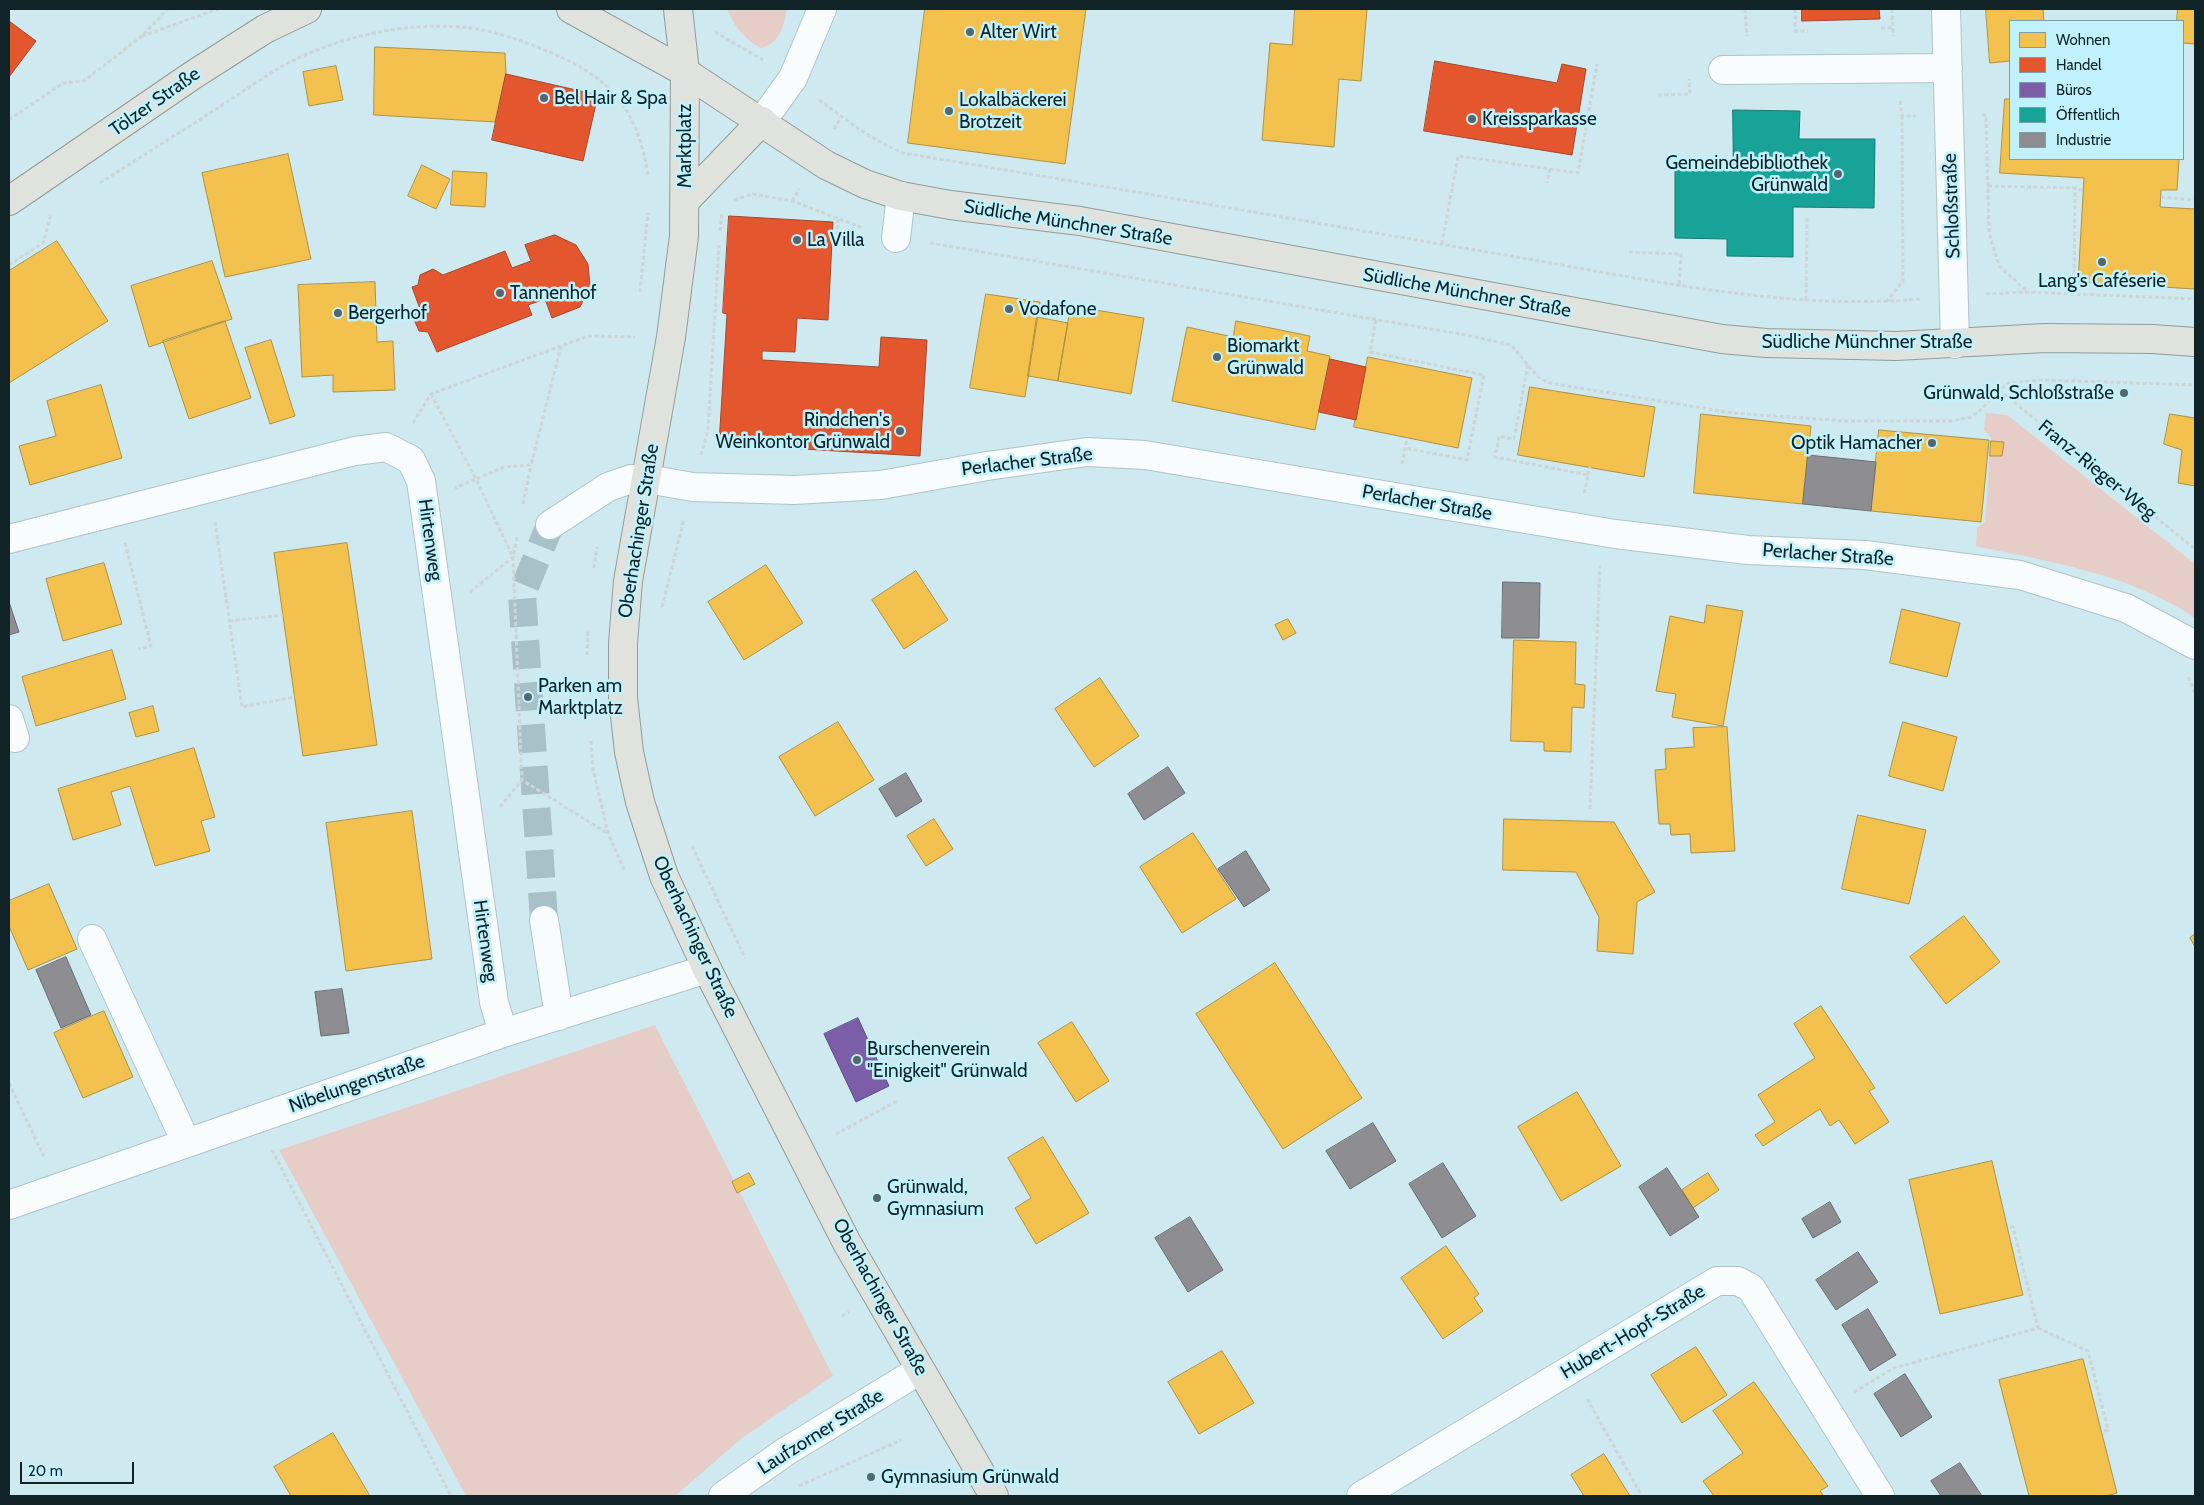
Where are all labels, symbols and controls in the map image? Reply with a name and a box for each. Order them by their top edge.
legend [2009,20,2184,160]
place label: Alter Wirt [980,21,1057,43]
marker: Alter Wirt [964,26,976,38]
text: Wohnen [2056,31,2110,49]
text: Handel [2056,56,2102,74]
street label: Tölzer Straße [105,63,205,141]
text: Büros [2056,81,2092,99]
place label: Bel Hair & Spa [554,87,667,109]
place label: Lokalbäckerei Brotzeit [959,89,1066,133]
marker: Bel Hair & Spa [538,92,550,104]
street label: Marktplatz [674,104,696,188]
marker: Lokalbäckerei Brotzeit [943,105,955,117]
text: Öffentlich [2056,106,2120,124]
place label: Kreissparkasse [1482,108,1597,130]
marker: Kreissparkasse [1466,113,1478,125]
text: Industrie [2056,131,2111,149]
place label: Gemeindebibliothek Grünwald [1665,152,1828,196]
street label: Schloßstraße [1939,153,1965,259]
marker: Gemeindebibliothek Grünwald [1832,168,1844,180]
street label: Südliche Münchner Straße [962,195,1174,251]
place label: La Villa [807,229,864,251]
marker: La Villa [791,234,803,246]
marker: Lang's Caféserie [2096,256,2108,268]
street label: Südliche Münchner Straße [1361,263,1573,323]
place label: Lang's Caféserie [2038,270,2166,292]
place label: Tannenhof [510,282,597,304]
marker: Tannenhof [494,287,506,299]
place label: Vodafone [1019,298,1096,320]
place label: Bergerhof [348,302,427,324]
marker: Vodafone [1003,303,1015,315]
marker: Bergerhof [332,307,344,319]
street label: Südliche Münchner Straße [1761,331,1973,353]
place label: Biomarkt Grünwald [1227,335,1304,379]
marker: Biomarkt Grünwald [1211,351,1223,363]
place label: Grünwald, Schloßstraße [1923,382,2114,404]
marker: Grünwald, Schloßstraße [2118,387,2130,399]
place label: Rindchen's Weinkontor Grünwald [715,409,890,453]
street label: Franz-Rieger-Weg [2033,415,2161,525]
marker: Rindchen's Weinkontor Grünwald [894,425,906,437]
place label: Optik Hamacher [1791,432,1922,454]
marker: Optik Hamacher [1926,437,1938,449]
street label: Oberhachinger Straße [614,442,664,620]
street label: Perlacher Straße [960,443,1094,481]
street label: Perlacher Straße [1360,480,1494,526]
street label: Hirtenweg [413,497,447,583]
street label: Perlacher Straße [1762,539,1894,571]
place label: Parken am Marktplatz [538,675,623,719]
marker: Parken am Marktplatz [522,691,534,703]
street label: Oberhachinger Straße [647,852,743,1022]
street label: Hirtenweg [468,898,502,984]
place label: Burschenverein "Einigkeit" Grünwald [867,1038,1028,1082]
street label: Nibelungenstraße [286,1050,428,1118]
marker: Burschenverein "Einigkeit" Grünwald [851,1054,863,1066]
place label: Grünwald, Gymnasium [887,1176,984,1220]
marker: Grünwald, Gymnasium [871,1192,883,1204]
street label: Oberhachinger Straße [827,1214,933,1380]
street label: Hubert-Hopf-Straße [1557,1280,1709,1384]
street label: Laufzorner Straße [754,1384,888,1480]
scale bar [22,1452,136,1484]
text: 20 m [28,1462,63,1480]
place label: Gymnasium Grünwald [881,1466,1059,1488]
marker: Gymnasium Grünwald [865,1471,877,1483]

